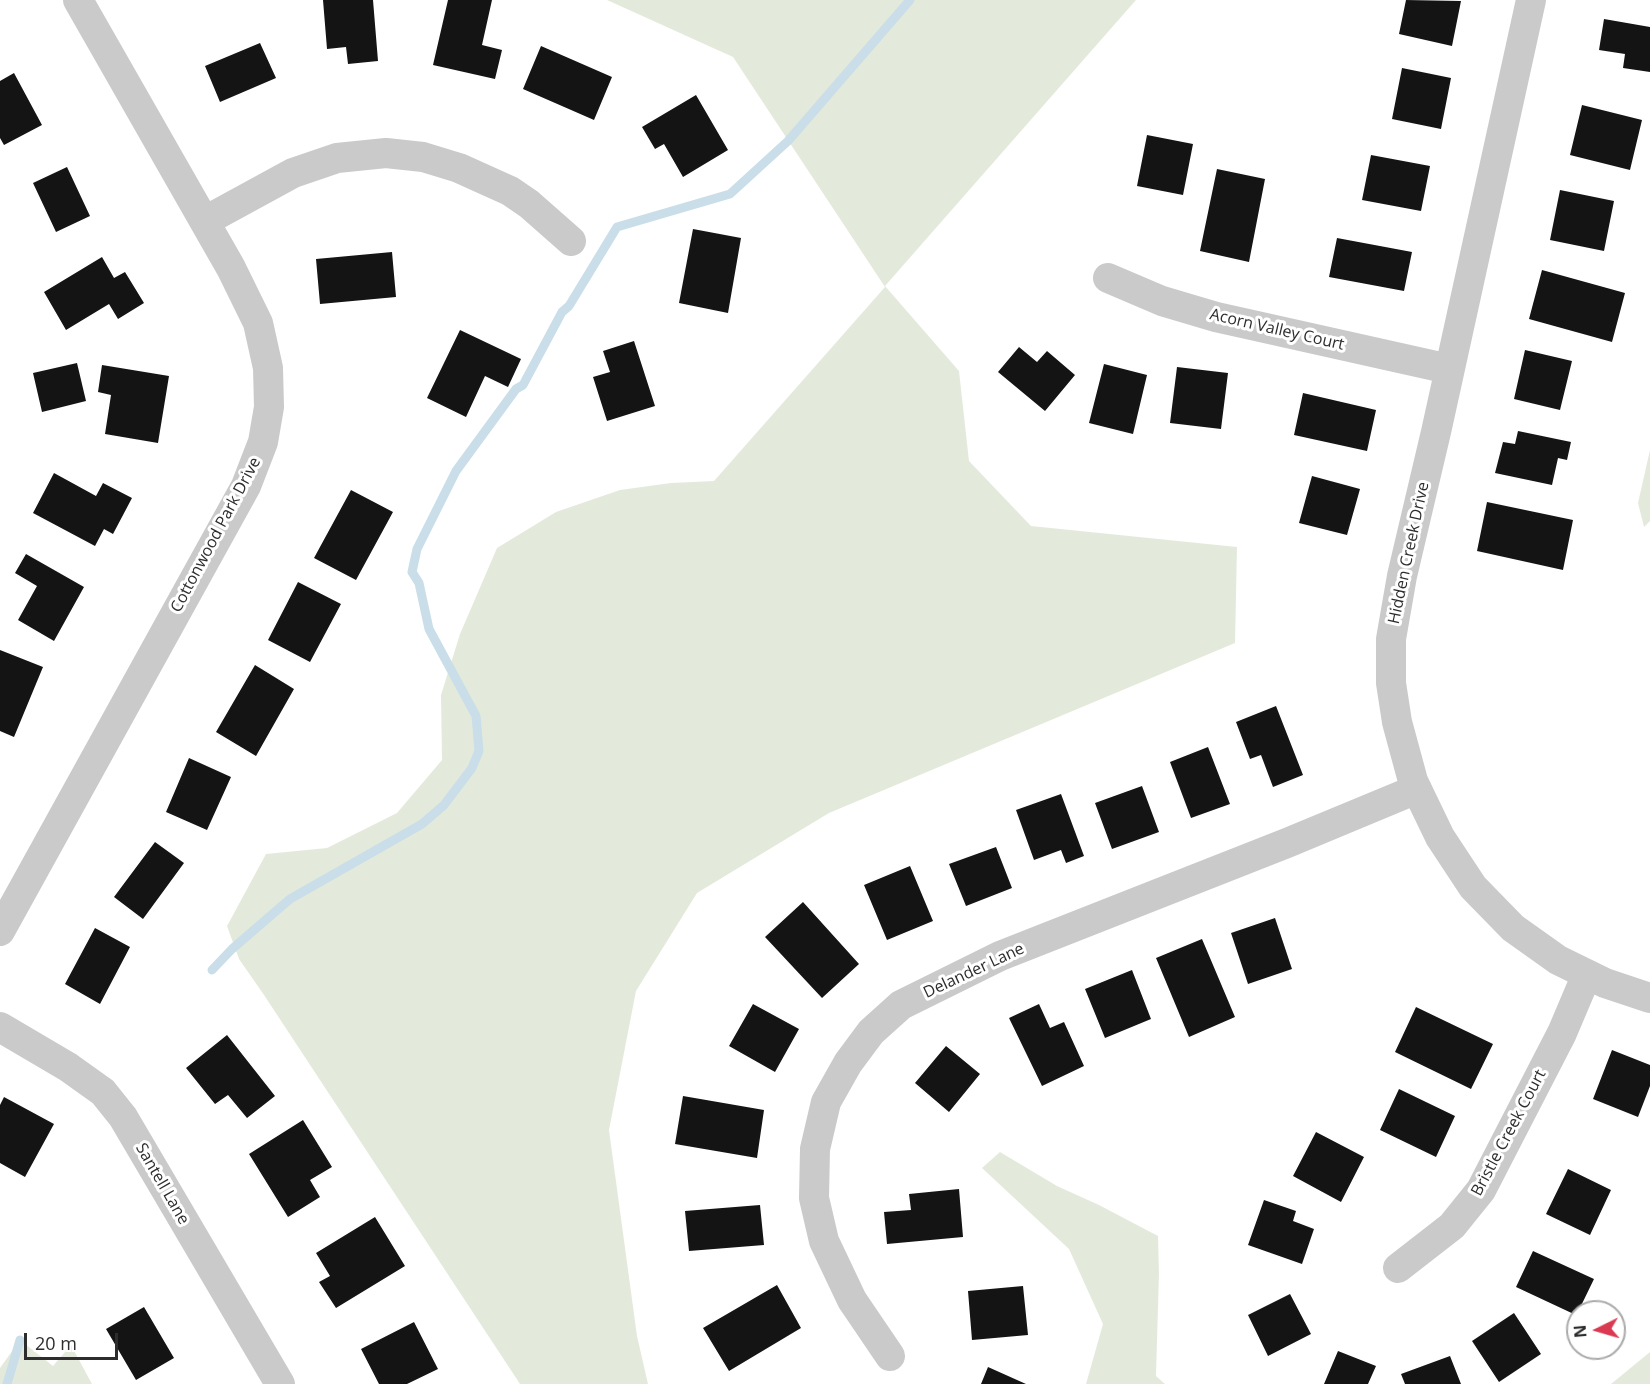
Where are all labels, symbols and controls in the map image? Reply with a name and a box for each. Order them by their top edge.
street label: Acorn Valley Court [1208,305,1346,355]
street label: Cottonwood Park Drive [167,454,265,616]
street label: Hidden Creek Drive [1385,480,1433,626]
street label: Delander Lane [921,939,1027,1003]
street label: Bristle Creek Court [1468,1067,1550,1199]
street label: Santell Lane [131,1140,193,1228]
north arrow [1566,1300,1626,1360]
scale bar [27,1321,122,1359]
text: N [1569,1324,1592,1339]
text: 20 m [35,1331,77,1355]

